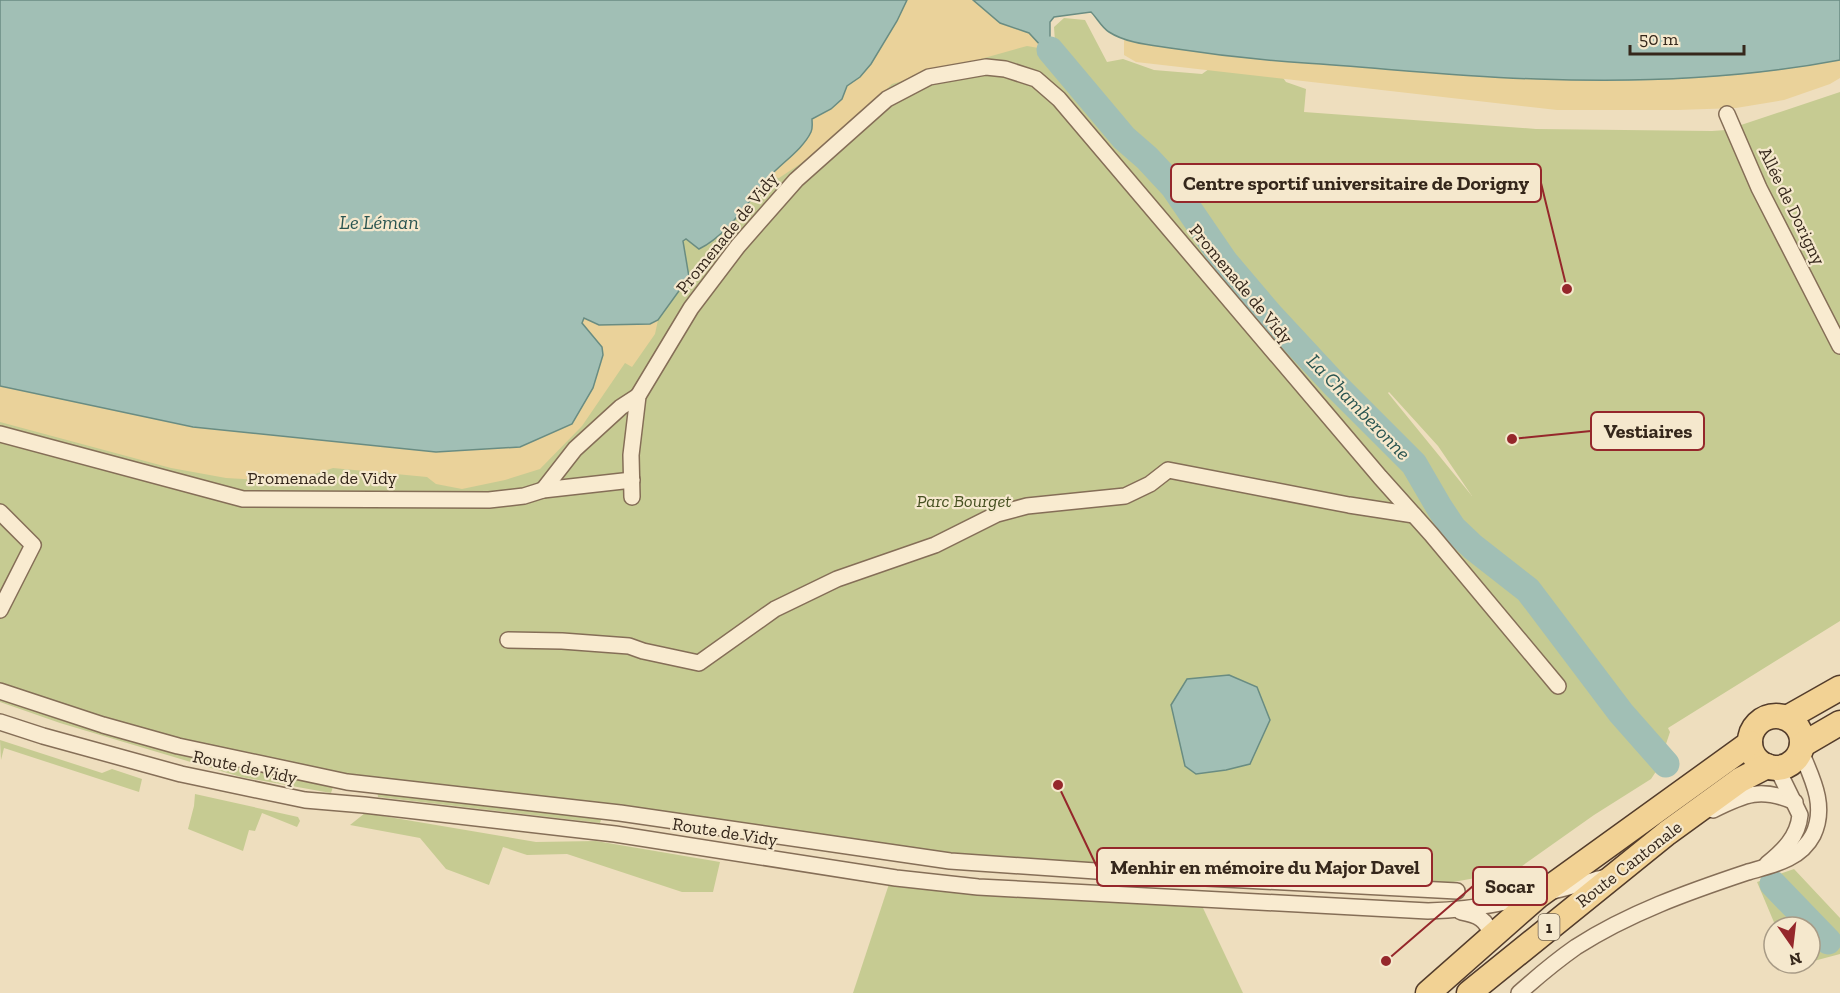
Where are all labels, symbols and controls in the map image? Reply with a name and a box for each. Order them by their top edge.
scale bar [1630,18,1744,56]
text: 50 m [1639,28,1679,50]
street label: Allée de Dorigny [1754,144,1830,269]
callout: Centre sportif universitaire de Dorigny [1171,164,1541,202]
street label: Promenade de Vidy [671,167,783,298]
text: Centre sportif universitaire de Dorigny [1183,171,1529,195]
water label: Le Léman [339,210,419,234]
street label: Promenade de Vidy [1184,220,1298,349]
water label: La Chamberonne [1302,349,1416,465]
callout: Vestiaires [1591,412,1704,450]
text: Vestiaires [1604,419,1692,443]
street label: Promenade de Vidy [247,467,398,489]
park label: Parc Bourget [917,490,1011,512]
street label: Route de Vidy [191,745,300,789]
street label: Route de Vidy [671,813,780,851]
street label: Route Cantonale [1572,816,1686,912]
callout: Menhir en mémoire du Major Davel [1097,848,1432,886]
text: Menhir en mémoire du Major Davel [1110,855,1420,879]
callout: Socar [1473,867,1547,905]
text: Socar [1485,874,1535,898]
road number: 1 [1538,914,1560,940]
north arrow [1762,915,1822,975]
text: N [1787,948,1804,970]

